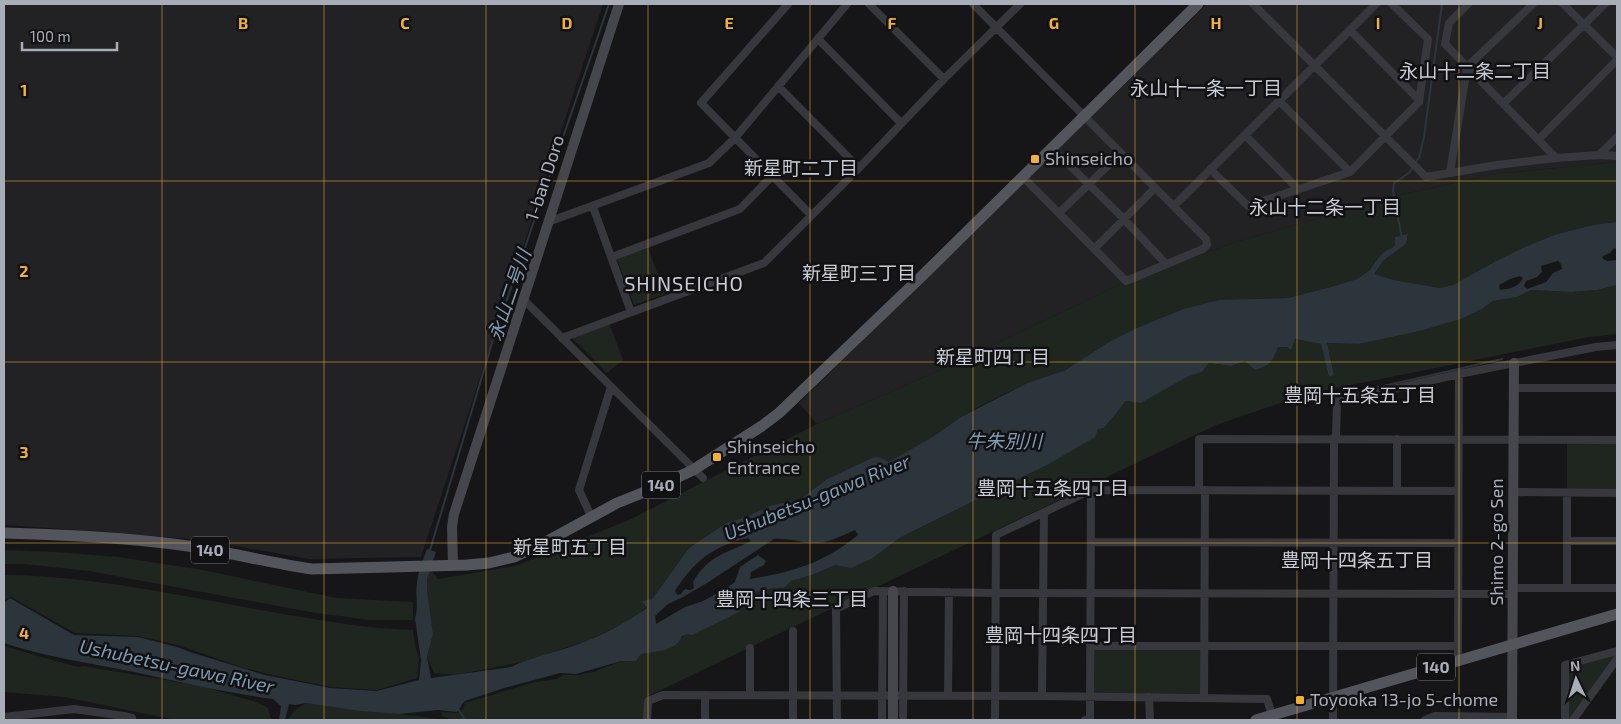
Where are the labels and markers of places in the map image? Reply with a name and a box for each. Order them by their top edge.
place label: Shinseicho [1045,147,1133,169]
marker: Shinseicho [1029,153,1041,165]
place label: Shinseicho Entrance [727,435,815,478]
marker: Shinseicho Entrance [711,451,723,463]
place label: Toyooka 13-jo 5-chome [1310,688,1498,710]
marker: Toyooka 13-jo 5-chome [1294,694,1306,706]

